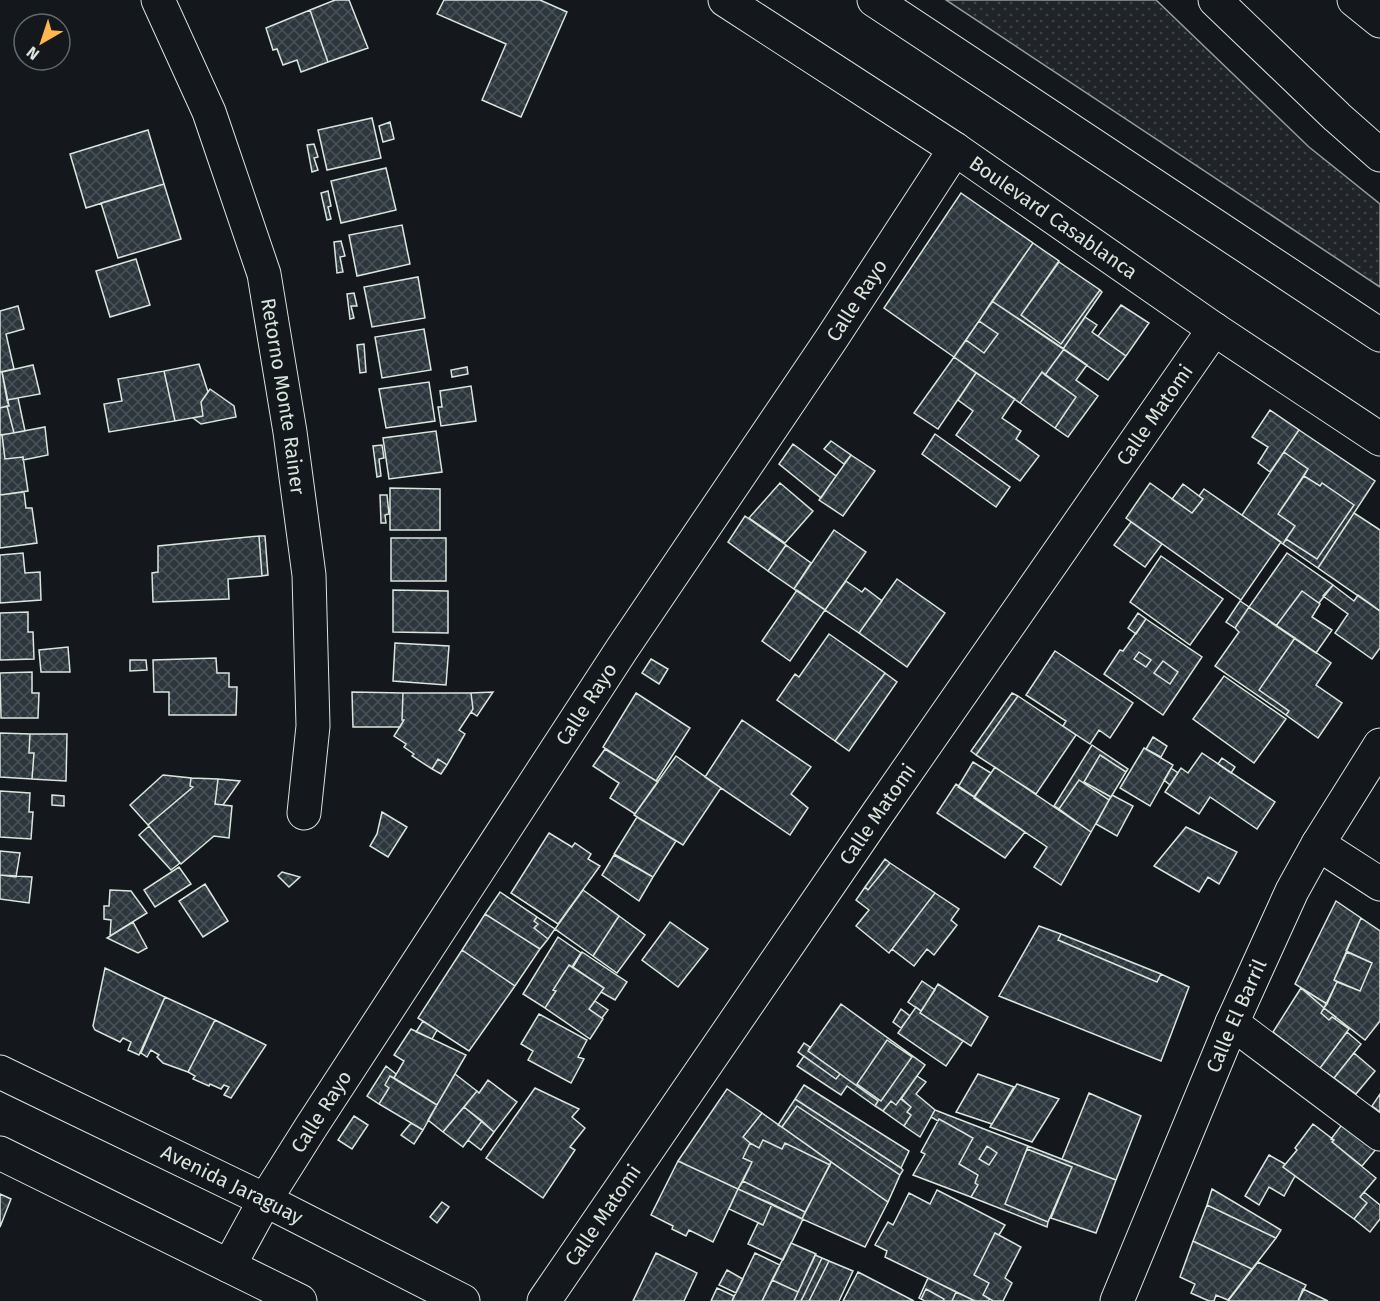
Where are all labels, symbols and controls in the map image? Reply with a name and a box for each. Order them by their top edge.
north arrow [12,12,72,72]
text: N [23,43,43,64]
street label: Boulevard Casablanca [965,151,1142,284]
street label: Calle Rayo [821,255,892,346]
street label: Retorno Monte Rainer [256,296,310,496]
street label: Calle Matomi [1111,360,1198,470]
street label: Calle Rayo [551,658,622,750]
street label: Calle Matomi [834,759,921,869]
street label: Calle El Barril [1201,955,1271,1076]
street label: Calle Rayo [286,1066,357,1157]
street label: Avenida Jaraguay [157,1140,307,1229]
street label: Calle Matomi [560,1160,646,1270]

